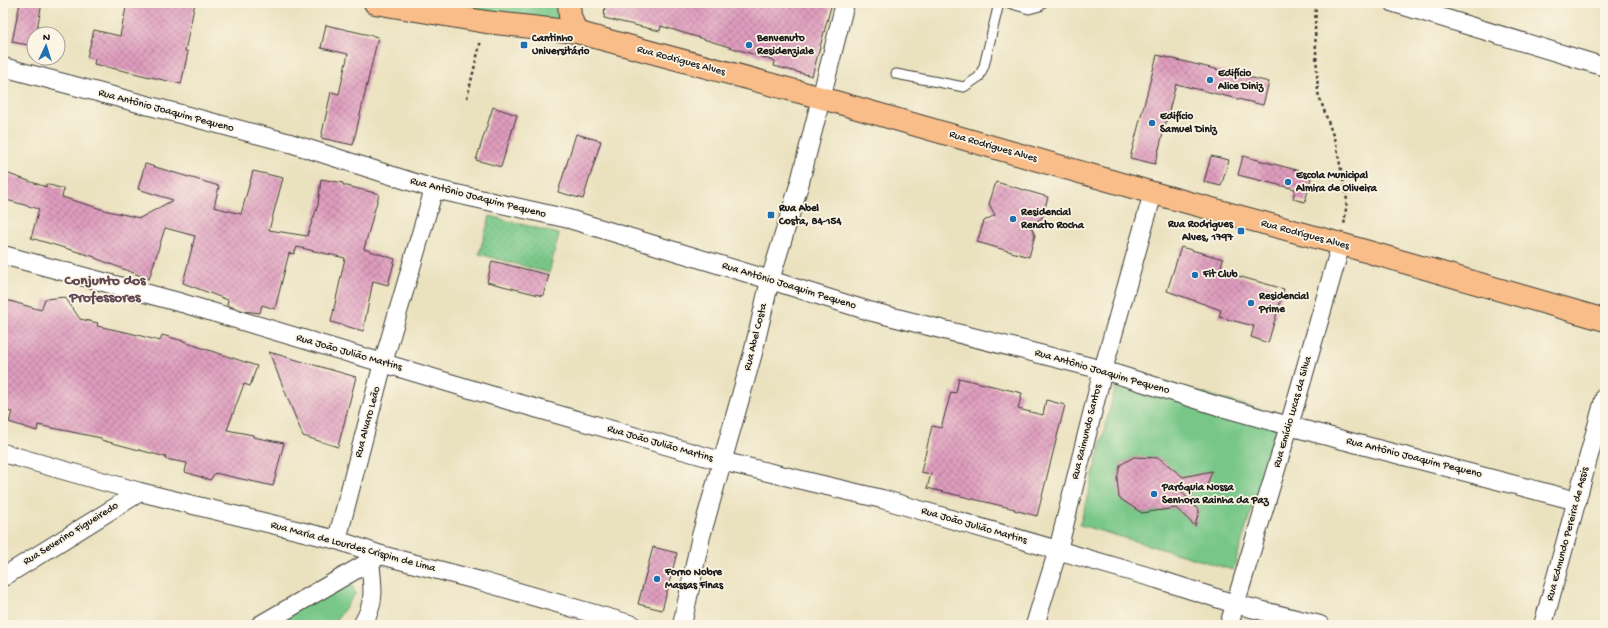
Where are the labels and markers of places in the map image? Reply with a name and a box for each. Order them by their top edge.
place label: Cantinho Universitário [531,32,590,58]
place label: Benvenuto Residenziale [756,32,815,58]
marker: Cantinho Universitário [519,40,529,50]
marker: Benvenuto Residenziale [744,40,754,50]
place label: Edifício Alice Diniz [1217,67,1264,93]
marker: Edifício Alice Diniz [1205,75,1215,85]
place label: Edifício Samuel Diniz [1159,110,1218,136]
marker: Edifício Samuel Diniz [1147,118,1157,128]
place label: Escola Municipal Almira de Oliveira [1295,170,1378,195]
marker: Escola Municipal Almira de Oliveira [1283,177,1293,187]
place label: Rua Abel Costa, 84-154 [778,203,842,228]
place label: Residencial Renato Rocha [1020,207,1085,232]
marker: Rua Abel Costa, 84-154 [766,210,776,220]
marker: Residencial Renato Rocha [1008,214,1018,224]
place label: Rua Rodrigues Alves, 1797 [1167,219,1234,244]
marker: Rua Rodrigues Alves, 1797 [1236,226,1246,236]
place label: Fit Club [1202,268,1238,281]
marker: Fit Club [1190,270,1200,280]
place label: Residencial Prime [1258,291,1309,316]
marker: Residencial Prime [1246,298,1256,308]
place label: Paróquia Nossa Senhora Rainha da Paz [1161,481,1270,507]
marker: Paróquia Nossa Senhora Rainha da Paz [1149,489,1159,499]
place label: Forno Nobre Massas Finas [664,567,724,592]
marker: Forno Nobre Massas Finas [652,574,662,584]

